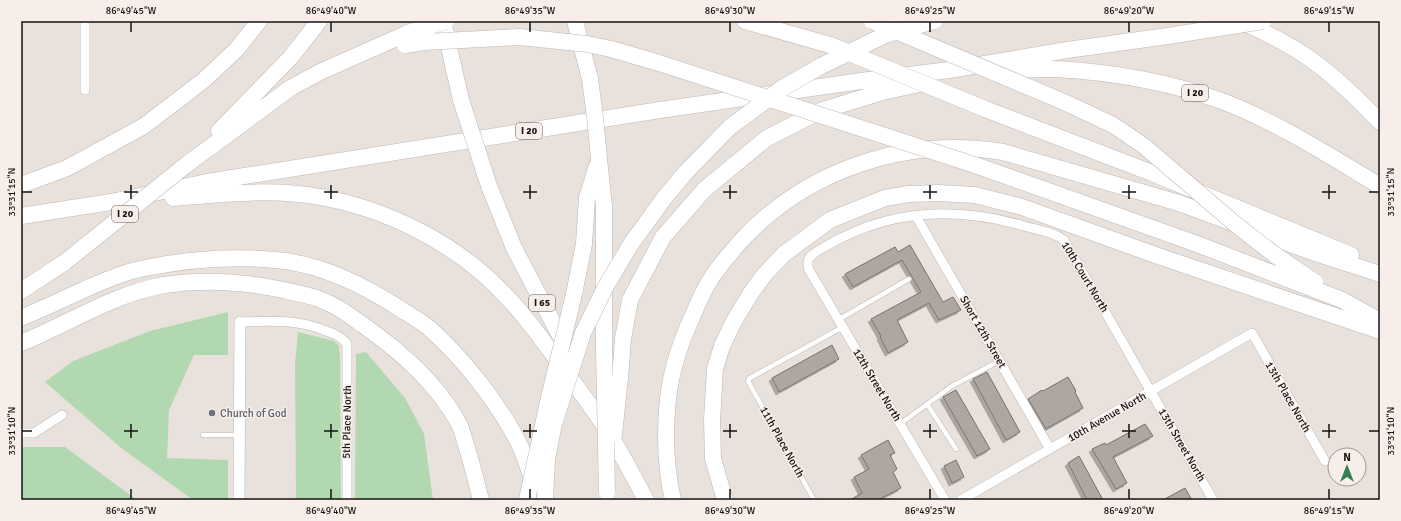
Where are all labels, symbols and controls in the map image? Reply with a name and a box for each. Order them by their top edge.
text: 86°49'45"W [106,5,157,17]
text: 86°49'40"W [306,5,357,17]
text: 86°49'35"W [505,5,556,17]
text: 86°49'30"W [705,5,756,17]
text: 86°49'25"W [905,5,956,17]
text: 86°49'20"W [1104,5,1155,17]
text: 86°49'15"W [1304,5,1355,17]
road number: I 20 [1182,85,1208,101]
road number: I 20 [516,123,542,139]
text: 33°31'15"N [6,168,18,216]
text: 33°31'15"N [1385,168,1397,216]
road number: I 20 [112,206,138,222]
street label: 10th Court North [1059,239,1111,315]
street label: Short 12th Street [957,294,1009,371]
road number: I 65 [529,295,555,311]
street label: 12th Street North [850,346,904,424]
street label: 13th Place North [1262,359,1314,435]
street label: 5th Place North [340,385,354,459]
street label: 10th Avenue North [1066,389,1148,445]
street label: 11th Place North [757,404,807,480]
street label: 13th Street North [1156,406,1208,484]
text: 33°31'10"N [6,407,18,455]
place label: Church of God [220,407,287,420]
text: 33°31'10"N [1385,407,1397,455]
marker: Church of God [207,408,217,418]
north arrow [1327,447,1367,487]
text: N [1343,451,1351,464]
text: 86°49'45"W [106,505,157,517]
text: 86°49'40"W [306,505,357,517]
text: 86°49'35"W [505,505,556,517]
text: 86°49'30"W [705,505,756,517]
text: 86°49'25"W [905,505,956,517]
text: 86°49'20"W [1104,505,1155,517]
text: 86°49'15"W [1304,505,1355,517]

